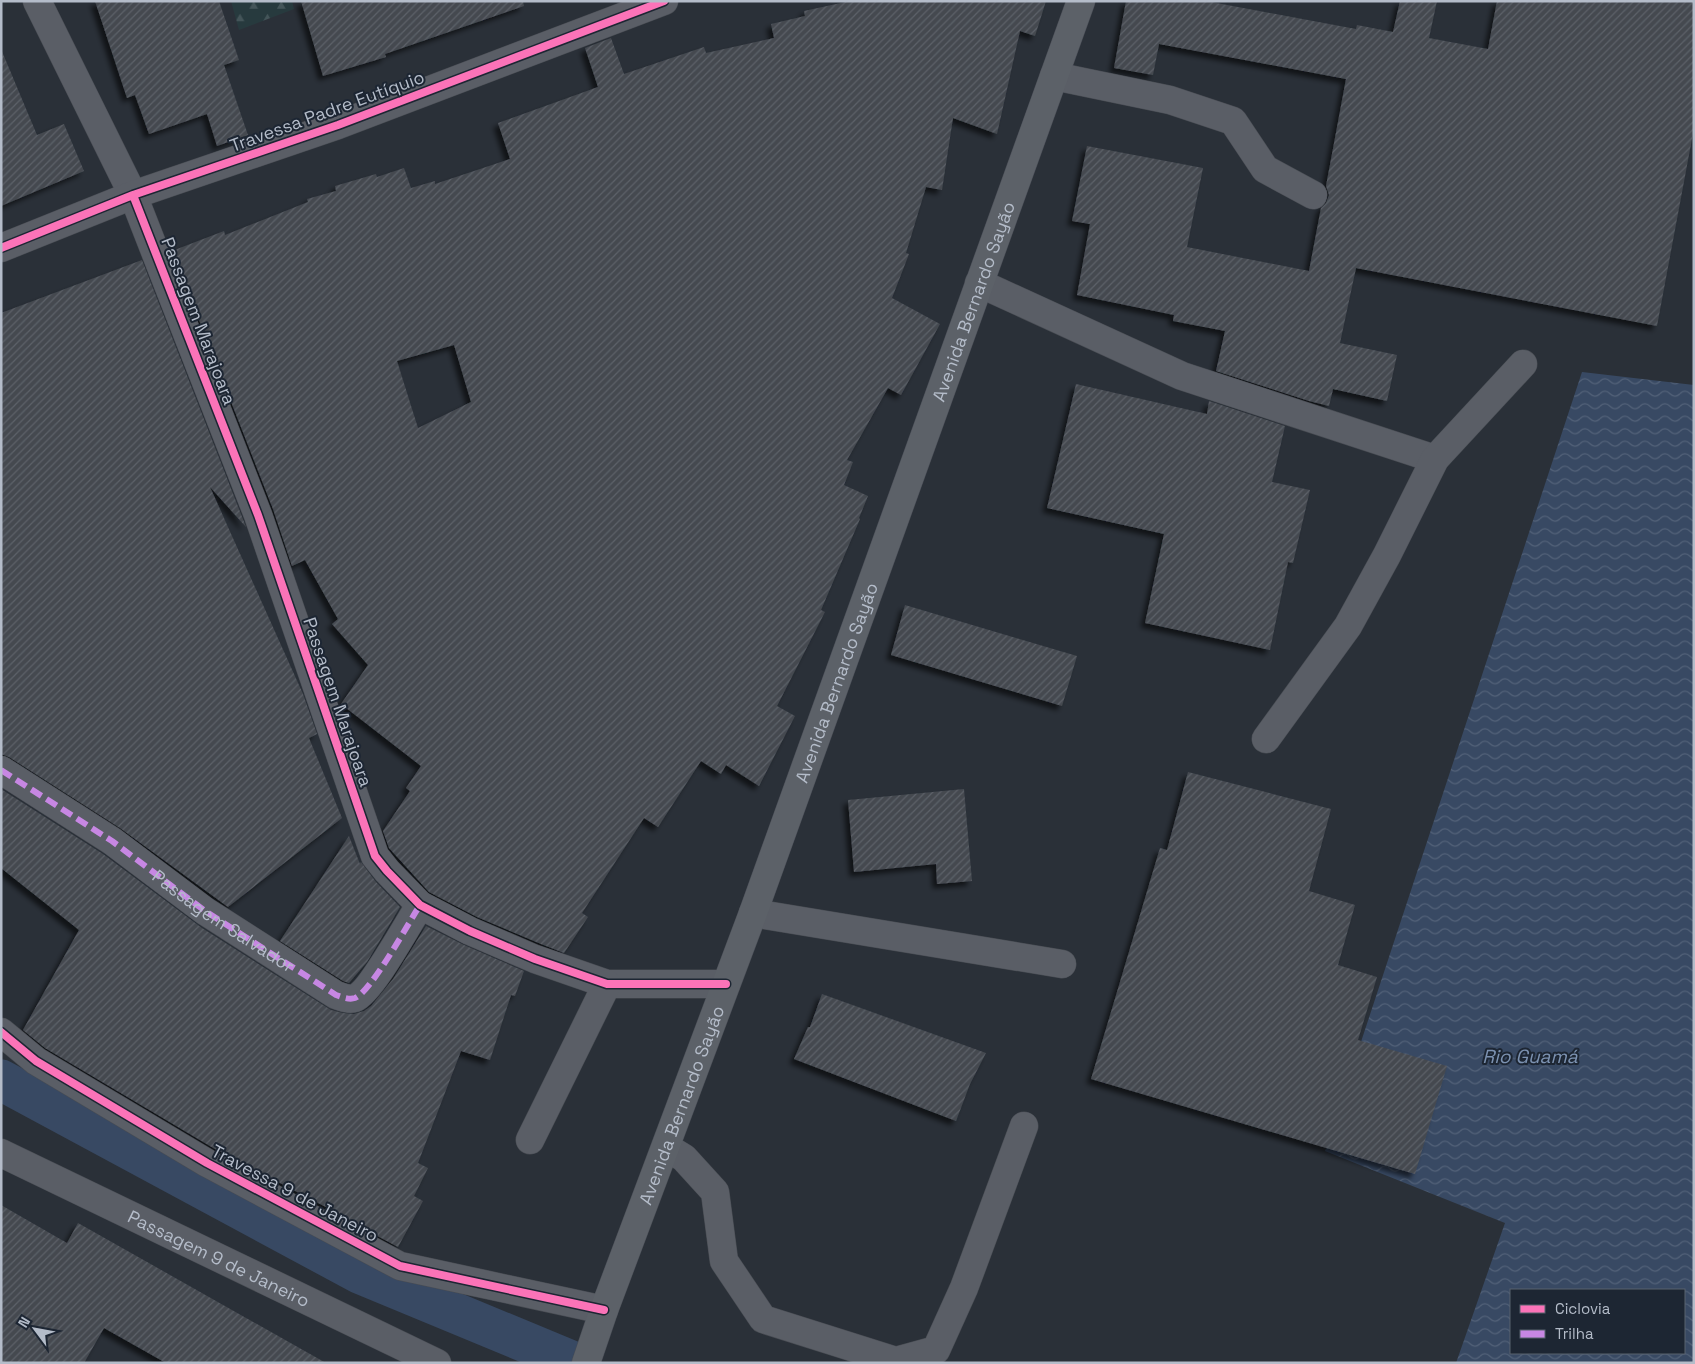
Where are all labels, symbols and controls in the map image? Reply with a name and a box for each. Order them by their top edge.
street label: Travessa Padre Eutíquio [227,65,427,157]
street label: Avenida Bernardo Sayão [926,198,1020,405]
street label: Passagem Marajoara [156,234,242,408]
street label: Avenida Bernardo Sayão [789,579,882,786]
street label: Passagem Marajoara [298,614,378,790]
street label: Passagem Salvador [148,864,299,977]
street label: Avenida Bernardo Sayão [633,1002,729,1208]
water label: Rio Guamá [1482,1044,1578,1069]
street label: Travessa 9 de Janeiro [207,1139,383,1247]
street label: Passagem 9 de Janeiro [124,1204,314,1312]
legend [1510,1289,1685,1354]
text: Ciclovia [1555,1299,1611,1318]
north arrow [10,1304,60,1354]
text: N [14,1313,34,1331]
text: Trilha [1555,1324,1594,1343]

